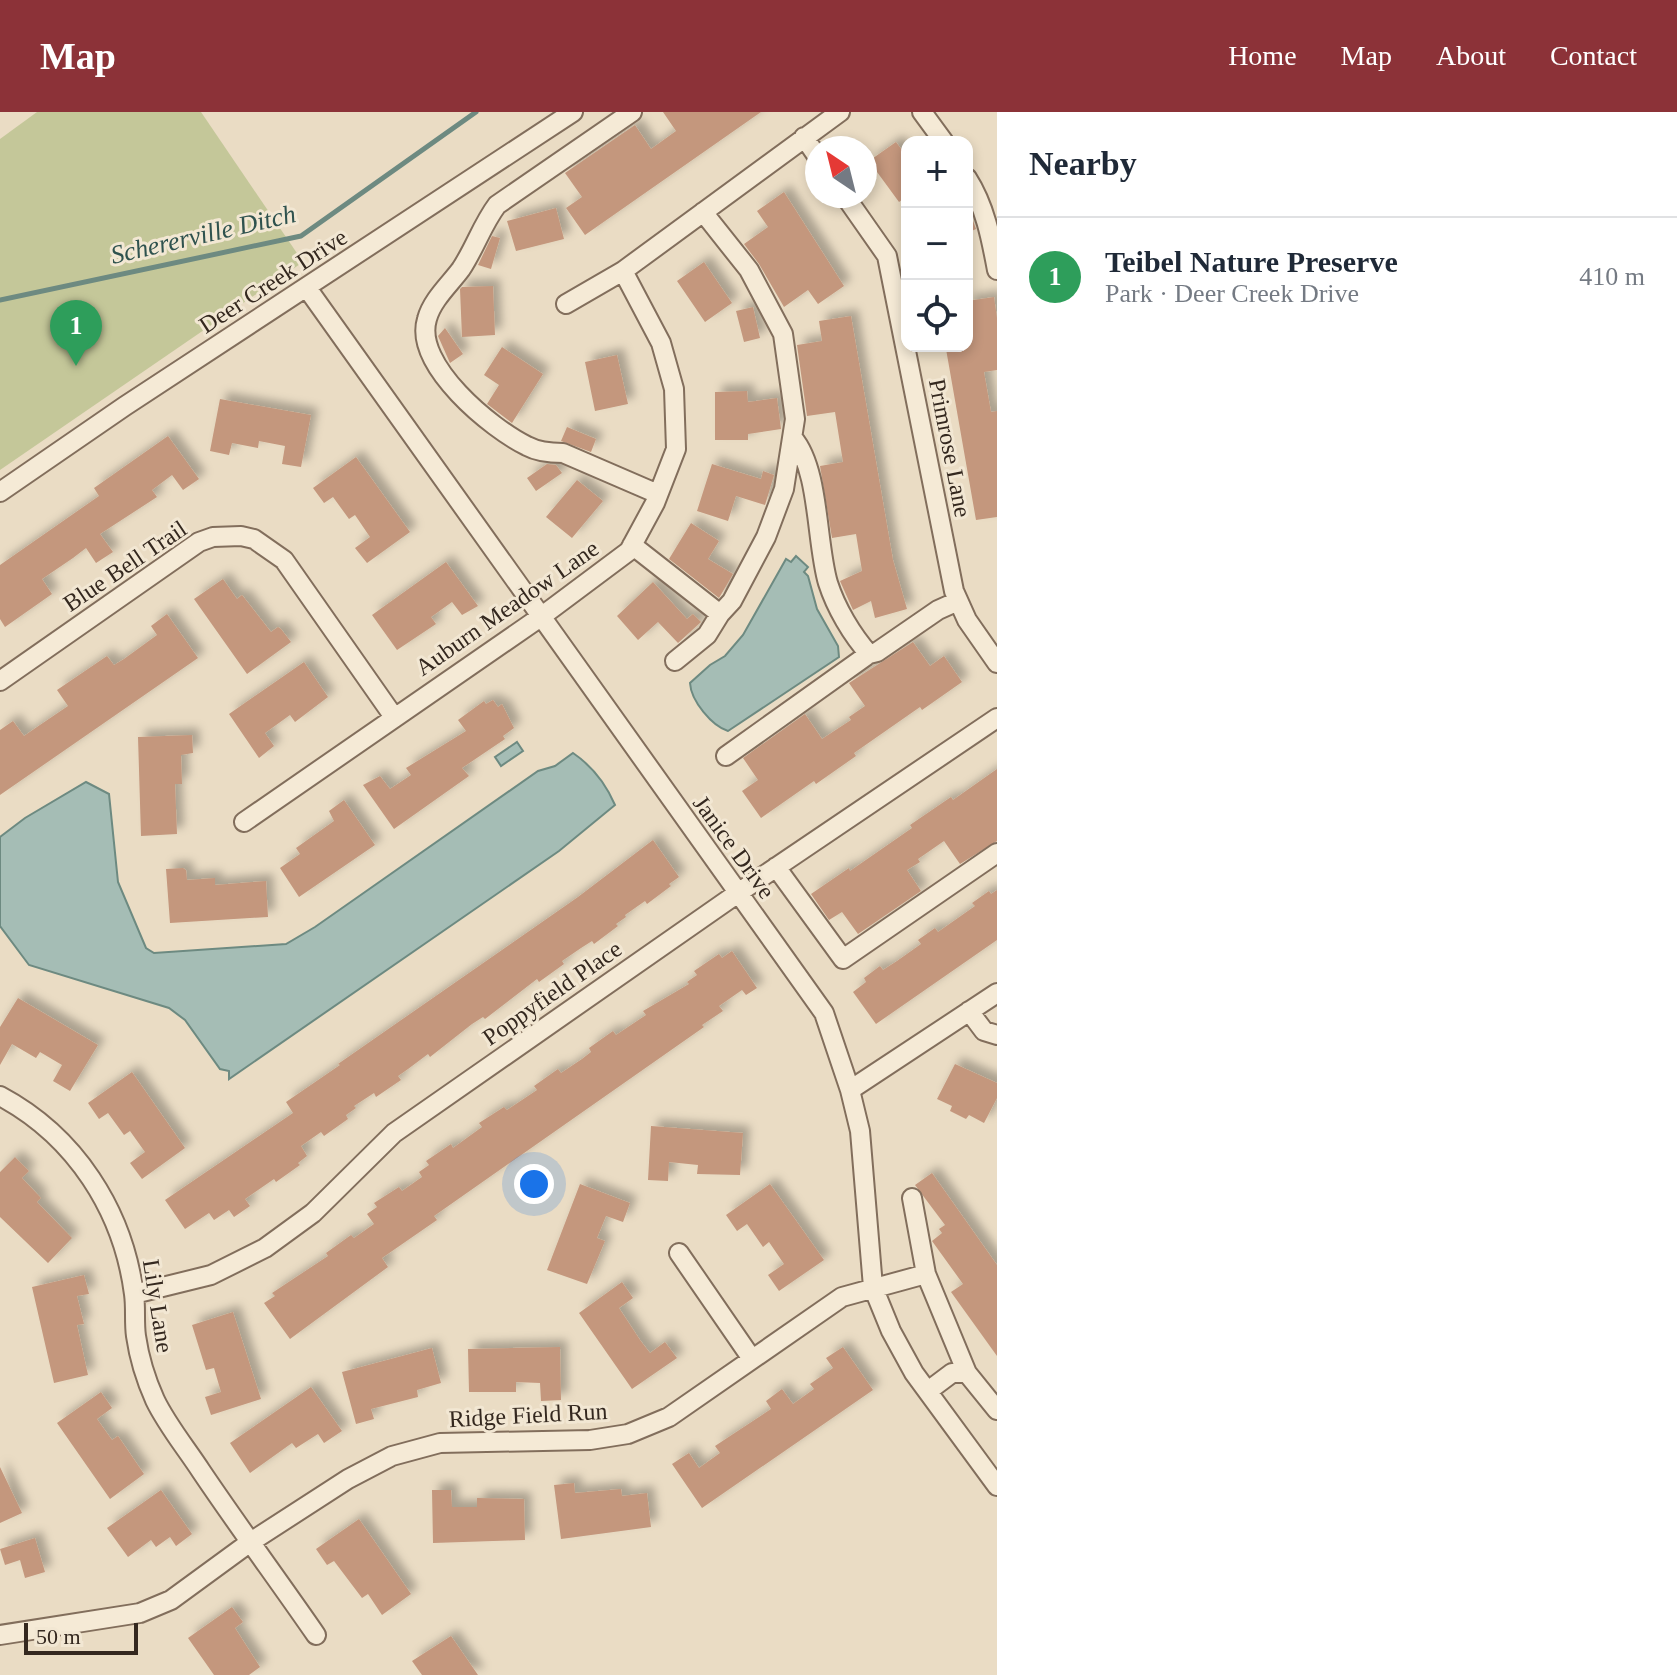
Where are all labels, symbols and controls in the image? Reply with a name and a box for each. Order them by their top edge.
text: Map [40,35,116,77]
text: Home [1228,40,1297,71]
text: Map [1341,40,1392,71]
text: About [1436,40,1506,71]
text: Contact [1550,40,1637,71]
north arrow [805,136,877,208]
map controls [901,136,973,352]
button: + [901,136,973,208]
text: Nearby [1029,145,1137,182]
water label: Schererville Ditch [108,199,298,270]
button: − [901,208,973,280]
street label: Deer Creek Drive [194,224,352,338]
text: Teibel Nature Preserve [1105,245,1398,278]
text: 1 [1049,262,1062,291]
text: 410 m [1579,262,1645,291]
text: Park · Deer Creek Drive [1105,279,1359,308]
button: locate [901,280,973,352]
pin: 1 [50,300,102,366]
street label: Primrose Lane [924,376,976,520]
street label: Blue Bell Trail [59,515,192,617]
street label: Auburn Meadow Lane [411,535,603,681]
street label: Janice Drive [688,791,780,903]
street label: Poppyfield Place [478,936,626,1050]
your location [514,1164,554,1204]
street label: Lily Lane [138,1258,178,1354]
street label: Ridge Field Run [448,1398,608,1432]
scale bar [24,1619,138,1655]
text: 50 m [36,1624,81,1649]

